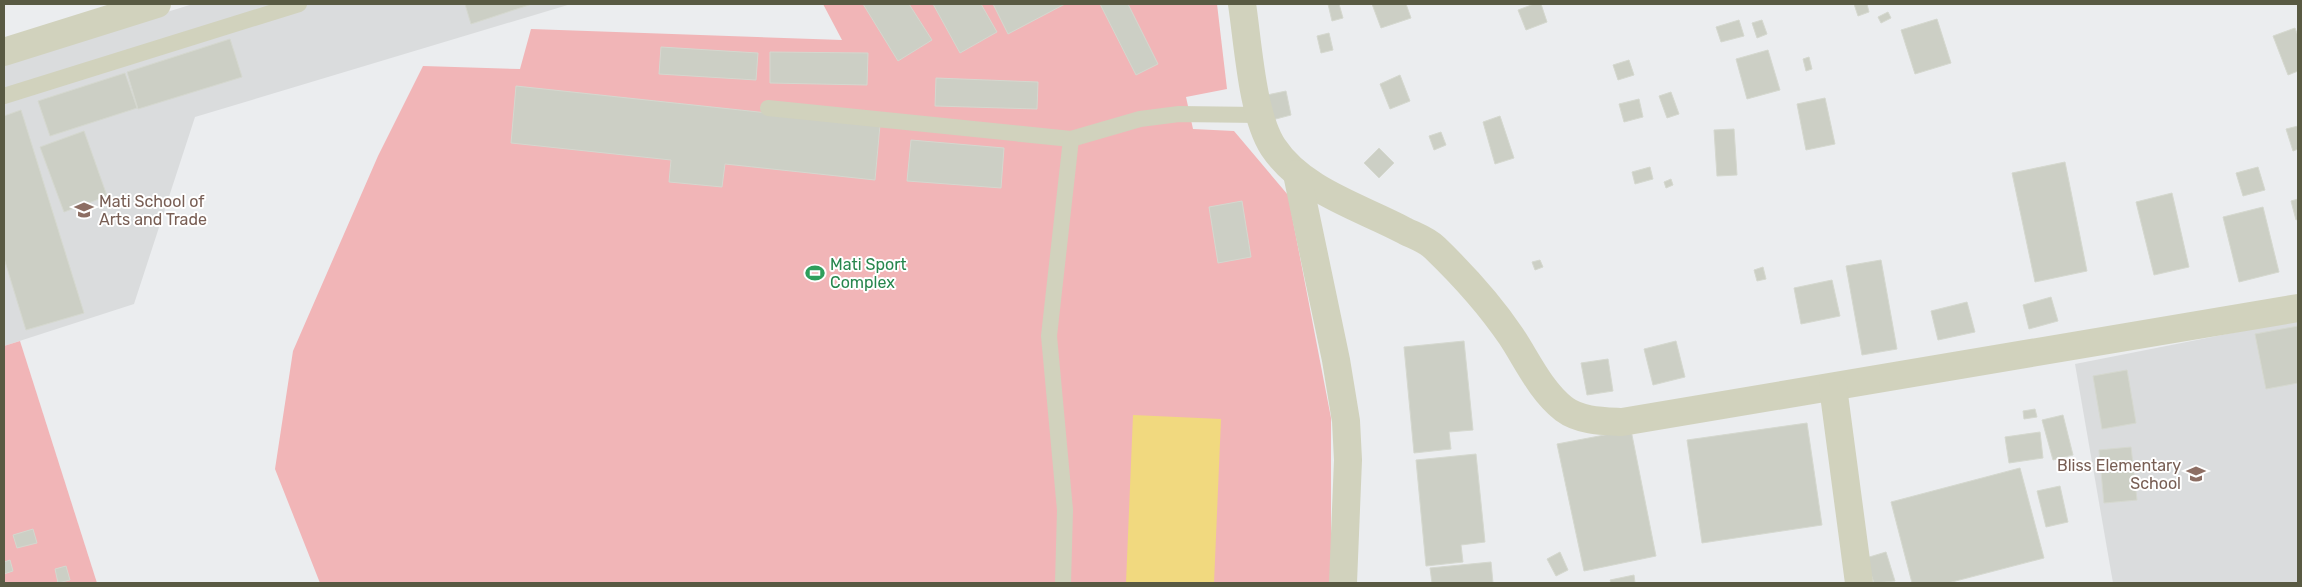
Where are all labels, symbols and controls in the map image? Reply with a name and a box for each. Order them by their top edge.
place label: Mati School of Arts and Trade [99,192,207,229]
school or university icon: Mati School of Arts and Trade [73,199,95,221]
place label: Mati Sport Complex [830,255,907,292]
sports icon: Mati Sport Complex [804,262,826,284]
place label: Bliss Elementary School [2057,456,2181,493]
school or university icon: Bliss Elementary School [2185,463,2207,485]

